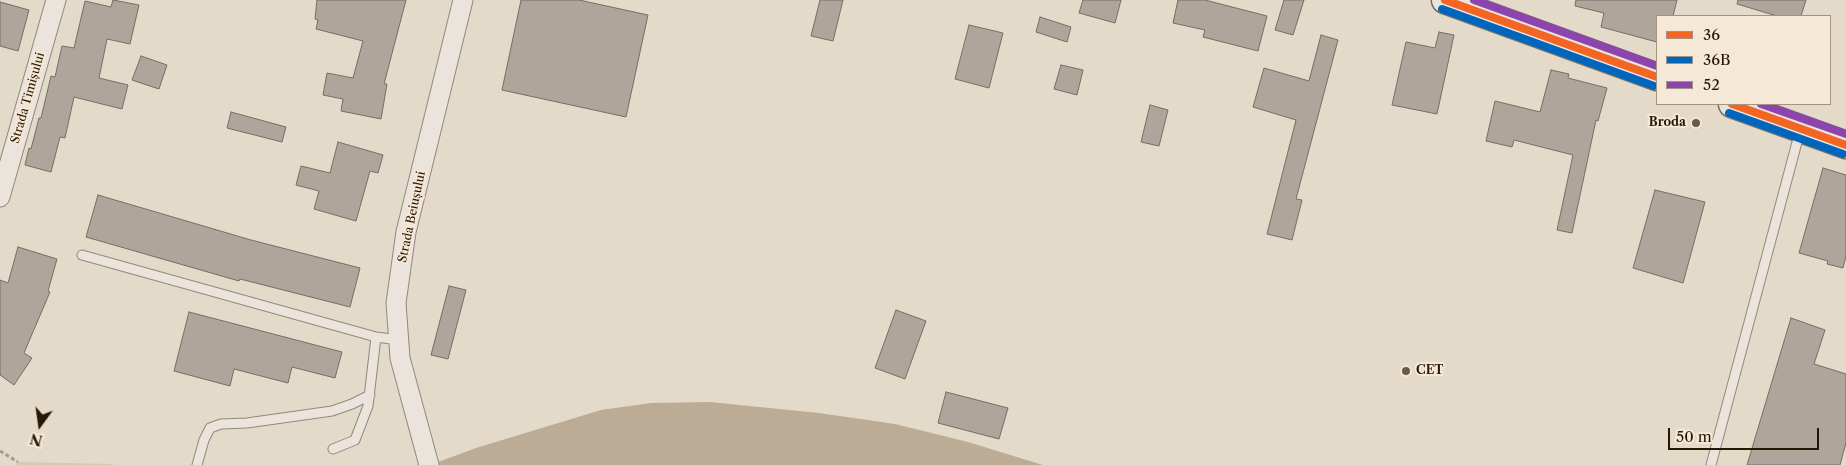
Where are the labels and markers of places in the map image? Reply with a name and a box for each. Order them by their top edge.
place label: Broda [1649,116,1686,130]
marker: Broda [1690,117,1702,129]
place label: CET [1416,364,1444,378]
marker: CET [1400,365,1412,377]

